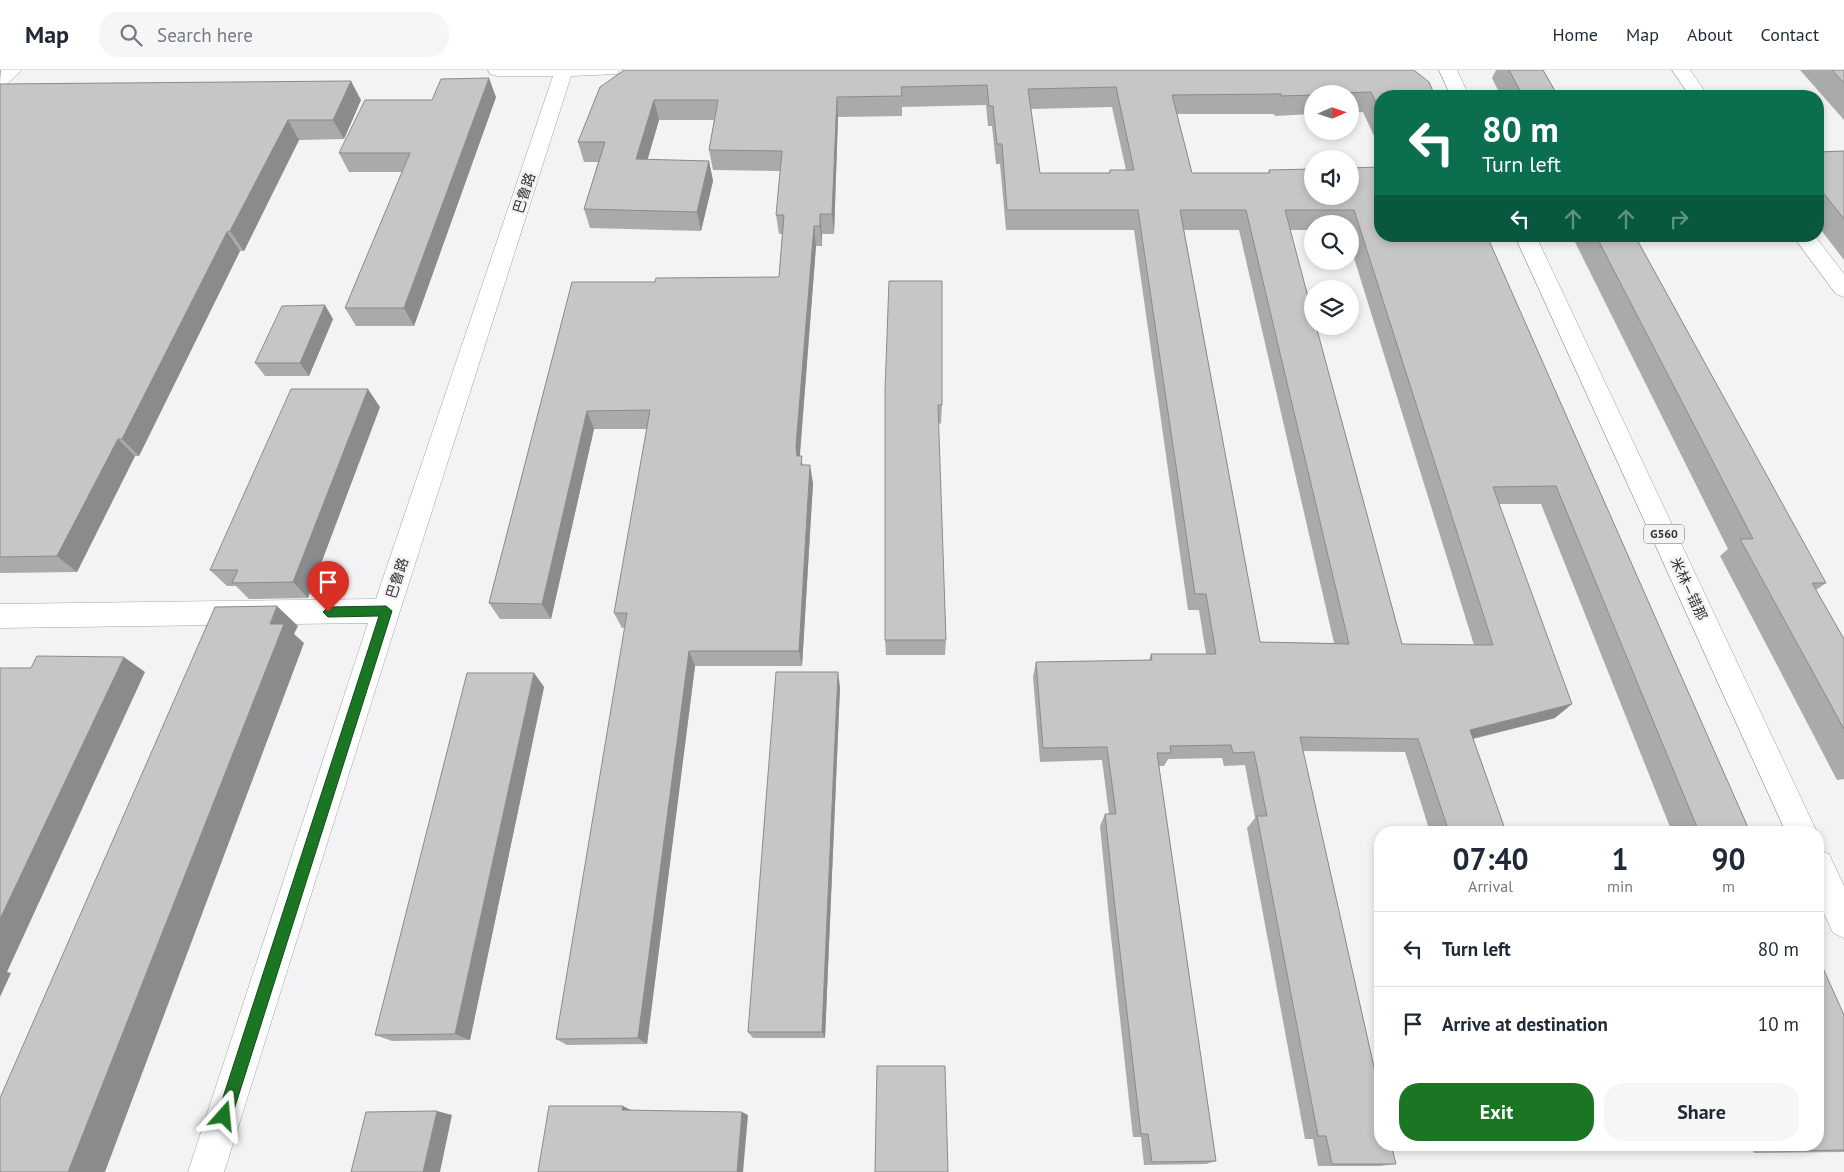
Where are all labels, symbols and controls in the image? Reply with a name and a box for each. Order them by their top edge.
search box [99,12,449,57]
text: Map [25,19,69,50]
icon: search [117,21,145,49]
text: Search here [157,23,253,47]
text: Home [1552,23,1598,46]
text: Map [1626,23,1659,46]
text: About [1687,23,1733,46]
text: Contact [1761,23,1819,46]
north arrow [1304,85,1359,140]
map controls [1304,85,1359,335]
text: 80 m [1482,106,1559,152]
icon: left [1399,110,1464,175]
button: sound [1304,150,1359,205]
text: Turn left [1482,150,1561,178]
street label: 巴鲁路 [509,170,539,216]
icon: left [1506,205,1534,233]
icon: ahead [1559,205,1587,233]
icon: ahead [1612,205,1640,233]
icon: right [1665,205,1693,233]
button: search [1304,215,1359,270]
button: layers [1304,280,1359,335]
road number: G560 [1644,524,1684,544]
street label: 巴鲁路 [382,555,412,601]
street label: 米林—错那 [1667,555,1711,623]
pin [307,561,349,612]
icon: arrive [314,568,342,596]
text: 07:40 [1452,839,1529,878]
text: 1 [1612,839,1629,878]
text: 90 [1711,839,1746,878]
text: Arrival [1468,876,1513,896]
text: min [1607,876,1633,896]
text: m [1722,876,1735,896]
icon: left [1399,935,1427,963]
text: Turn left [1442,937,1511,961]
text: 80 m [1758,937,1799,961]
icon: arrive [1399,1010,1427,1038]
text: Arrive at destination [1442,1012,1608,1036]
text: 10 m [1758,1012,1799,1036]
button: Exit [1399,1083,1594,1141]
button: Share [1604,1083,1799,1141]
position arrow [197,1089,249,1141]

